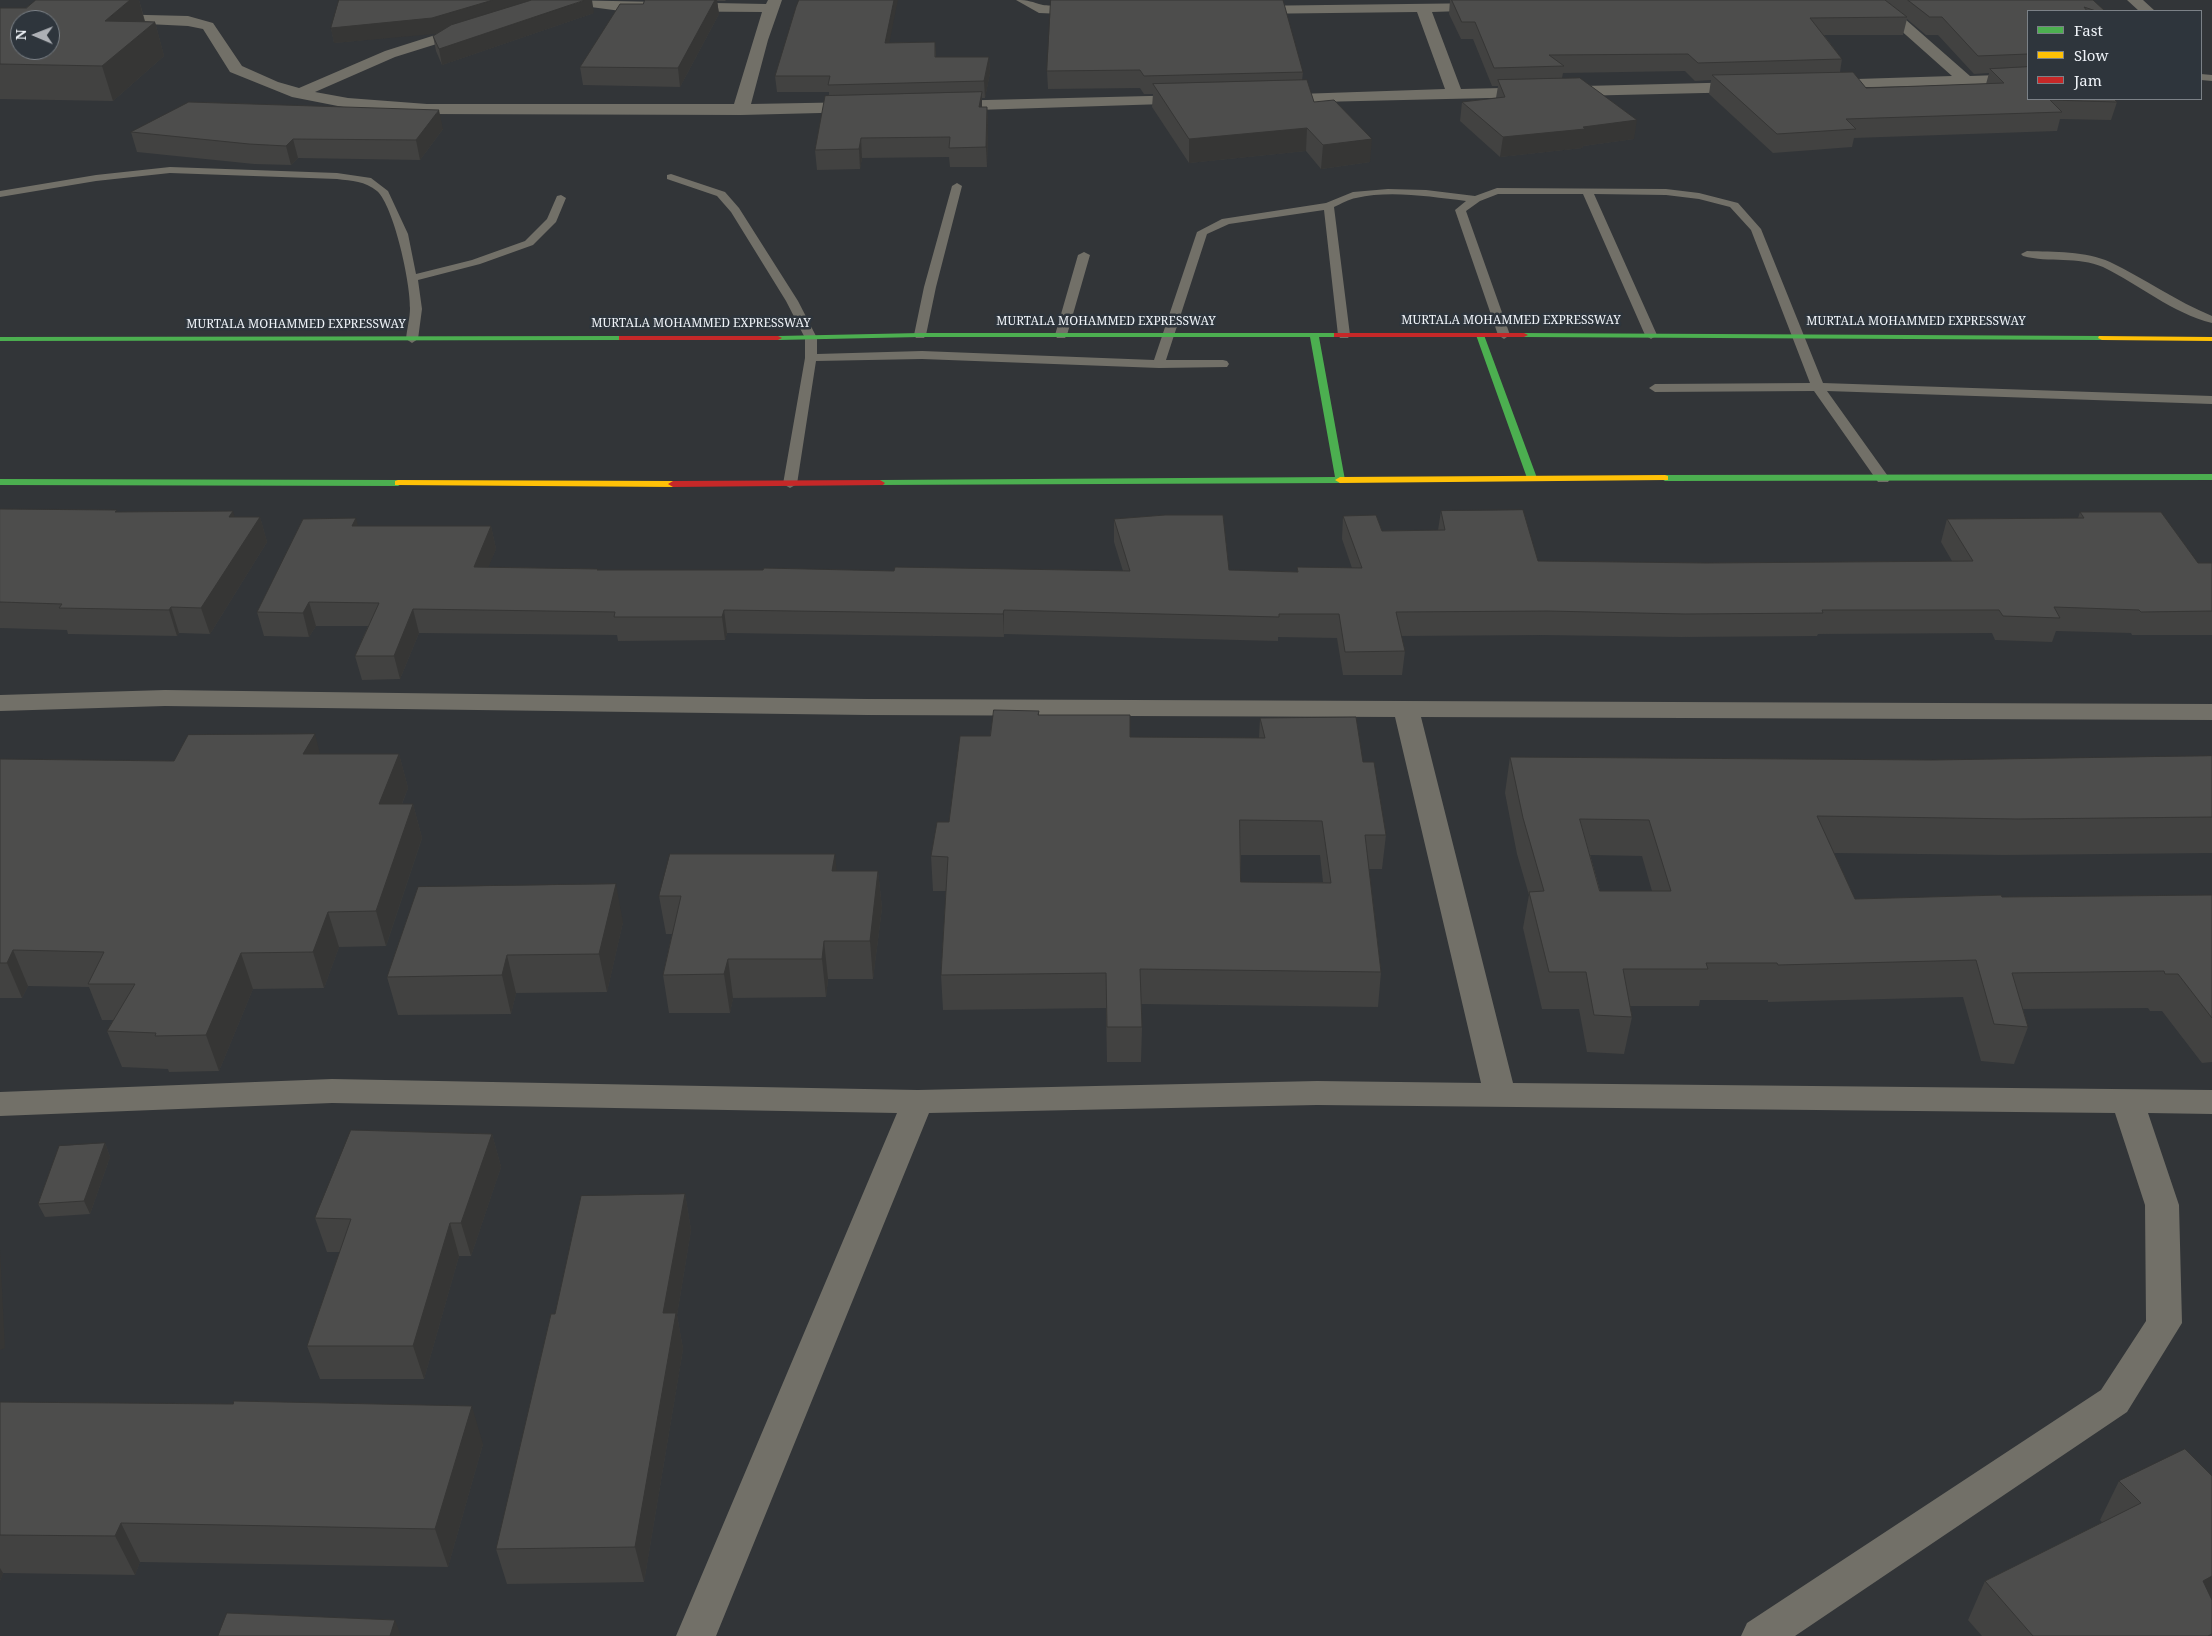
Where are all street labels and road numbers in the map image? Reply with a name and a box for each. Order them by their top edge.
street label: MURTALA MOHAMMED EXPRESSWAY [1401,314,1621,328]
street label: MURTALA MOHAMMED EXPRESSWAY [996,315,1216,329]
street label: MURTALA MOHAMMED EXPRESSWAY [1806,315,2026,329]
street label: MURTALA MOHAMMED EXPRESSWAY [591,317,811,331]
street label: MURTALA MOHAMMED EXPRESSWAY [186,318,406,332]

